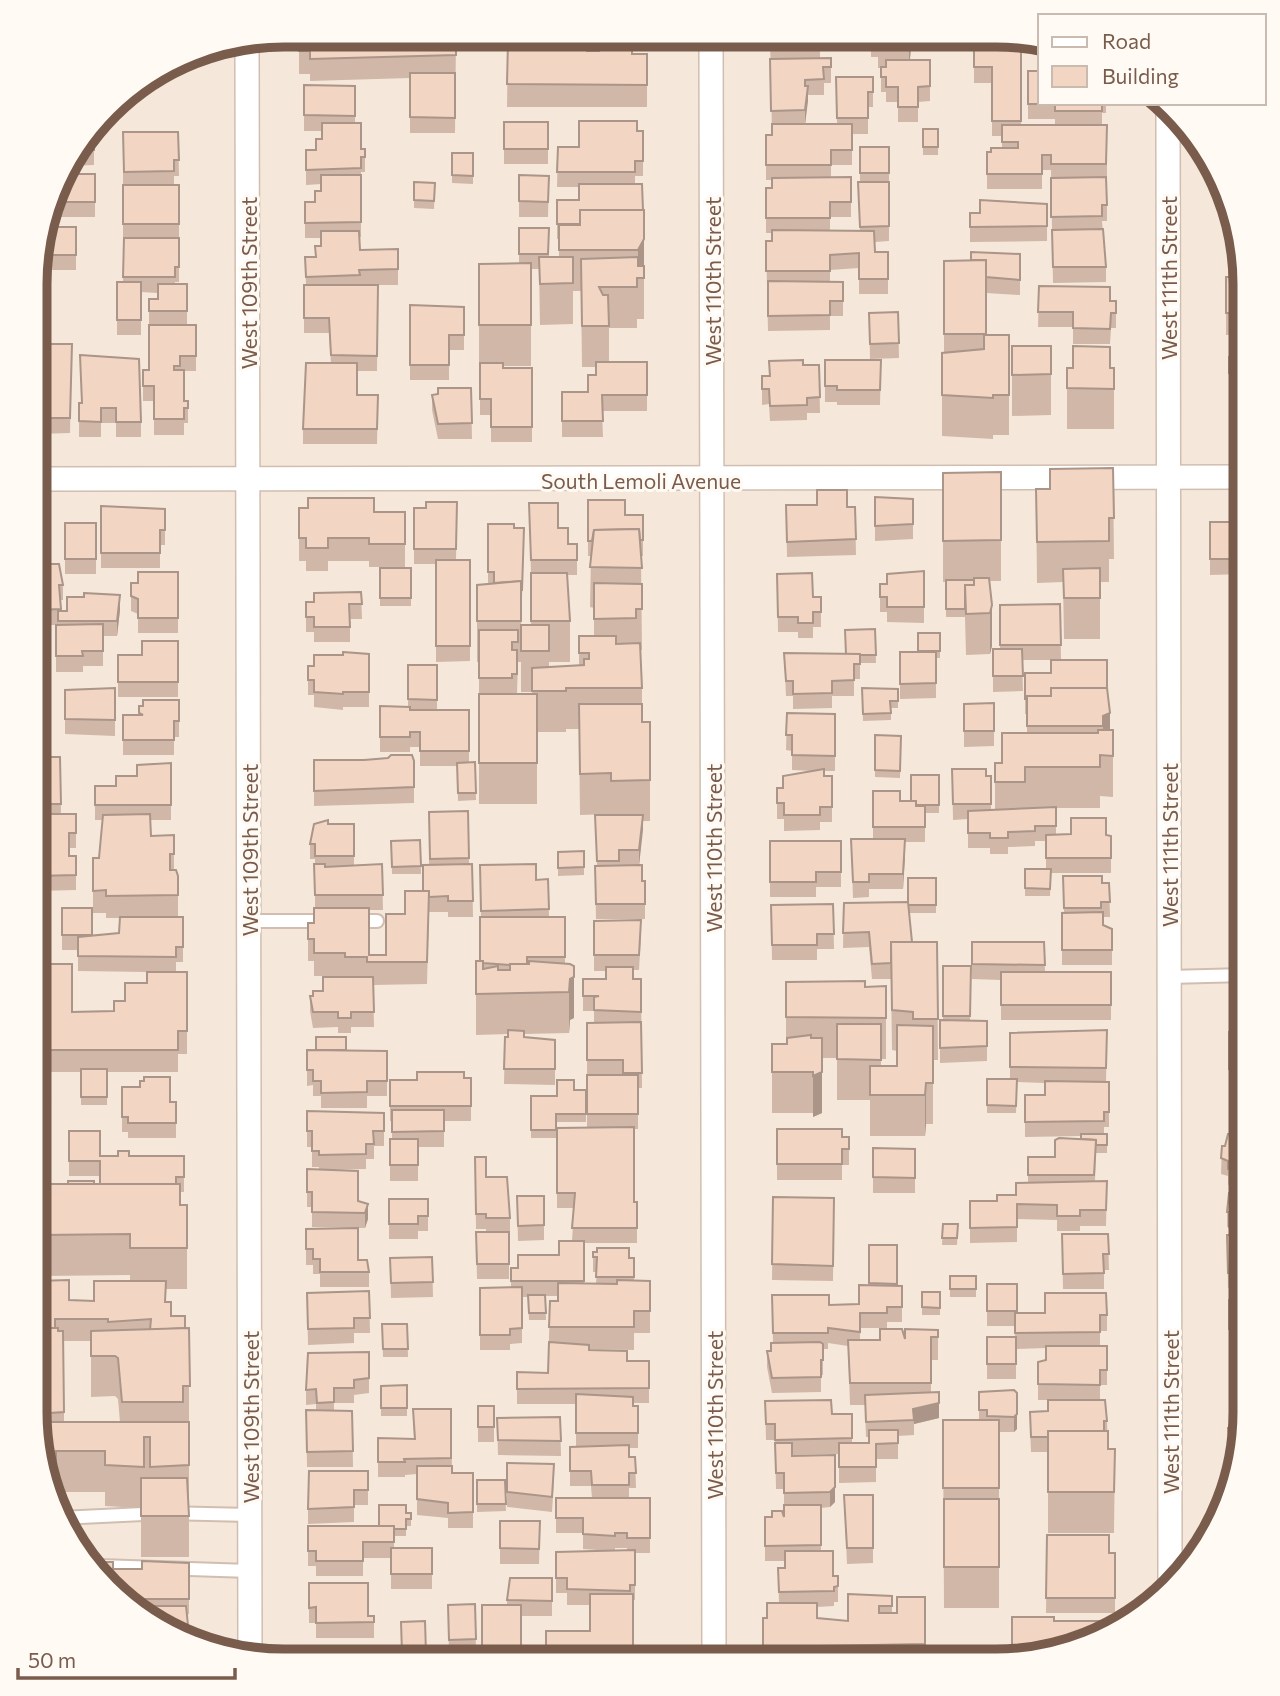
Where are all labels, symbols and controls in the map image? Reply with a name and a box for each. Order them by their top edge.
legend [1038,14,1266,105]
text: Road [1102,28,1151,53]
text: Building [1102,63,1179,88]
street label: West 111th Street [1156,196,1181,360]
street label: West 109th Street [236,197,261,369]
street label: West 110th Street [700,197,725,365]
street label: South Lemoli Avenue [541,468,741,493]
street label: West 111th Street [1157,763,1182,927]
street label: West 109th Street [237,764,262,936]
street label: West 110th Street [701,764,726,932]
street label: West 111th Street [1158,1330,1183,1494]
street label: West 109th Street [238,1331,263,1503]
street label: West 110th Street [702,1331,727,1499]
scale bar [18,1636,234,1680]
text: 50 m [28,1647,76,1672]

